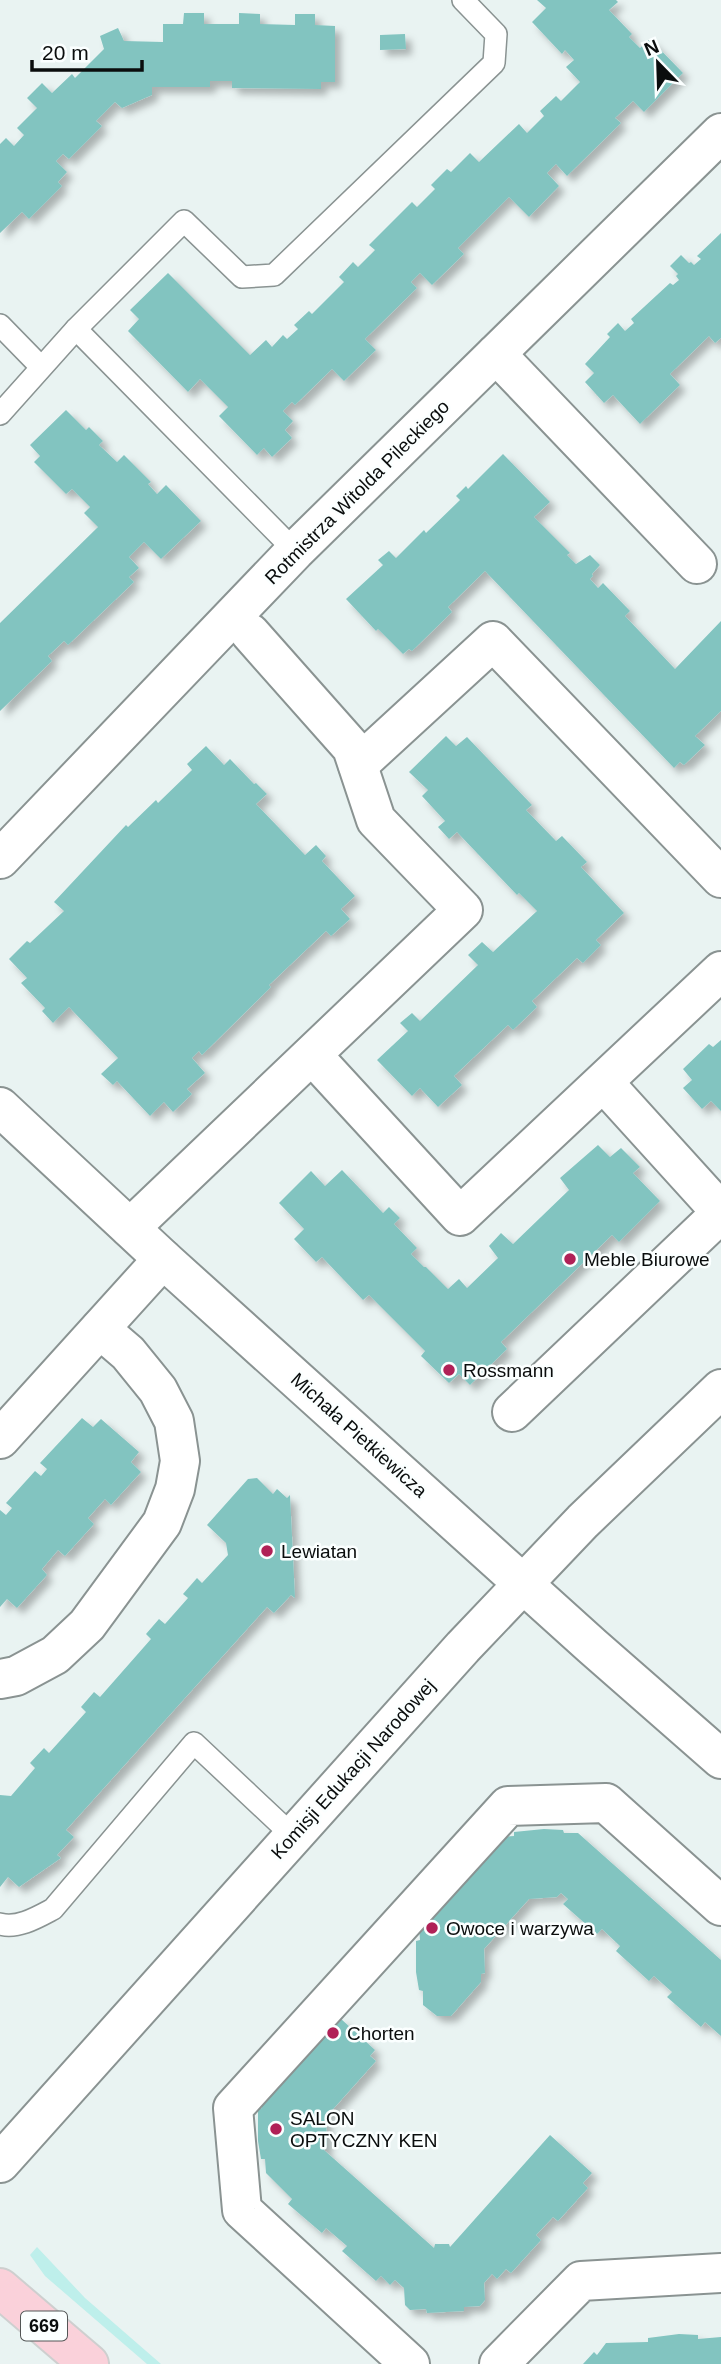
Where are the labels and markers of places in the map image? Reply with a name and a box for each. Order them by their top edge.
place label: Meble Biurowe [584,1249,710,1270]
marker: Meble Biurowe [562,1251,578,1267]
place label: Rossmann [463,1360,554,1381]
marker: Rossmann [441,1362,457,1378]
place label: Lewiatan [281,1541,357,1562]
marker: Lewiatan [259,1543,275,1559]
place label: Owoce i warzywa [446,1918,594,1939]
marker: Owoce i warzywa [424,1920,440,1936]
place label: Chorten [347,2023,415,2044]
marker: Chorten [325,2025,341,2041]
place label: SALON OPTYCZNY KEN [290,2108,437,2151]
marker: SALON OPTYCZNY KEN [268,2121,284,2137]

